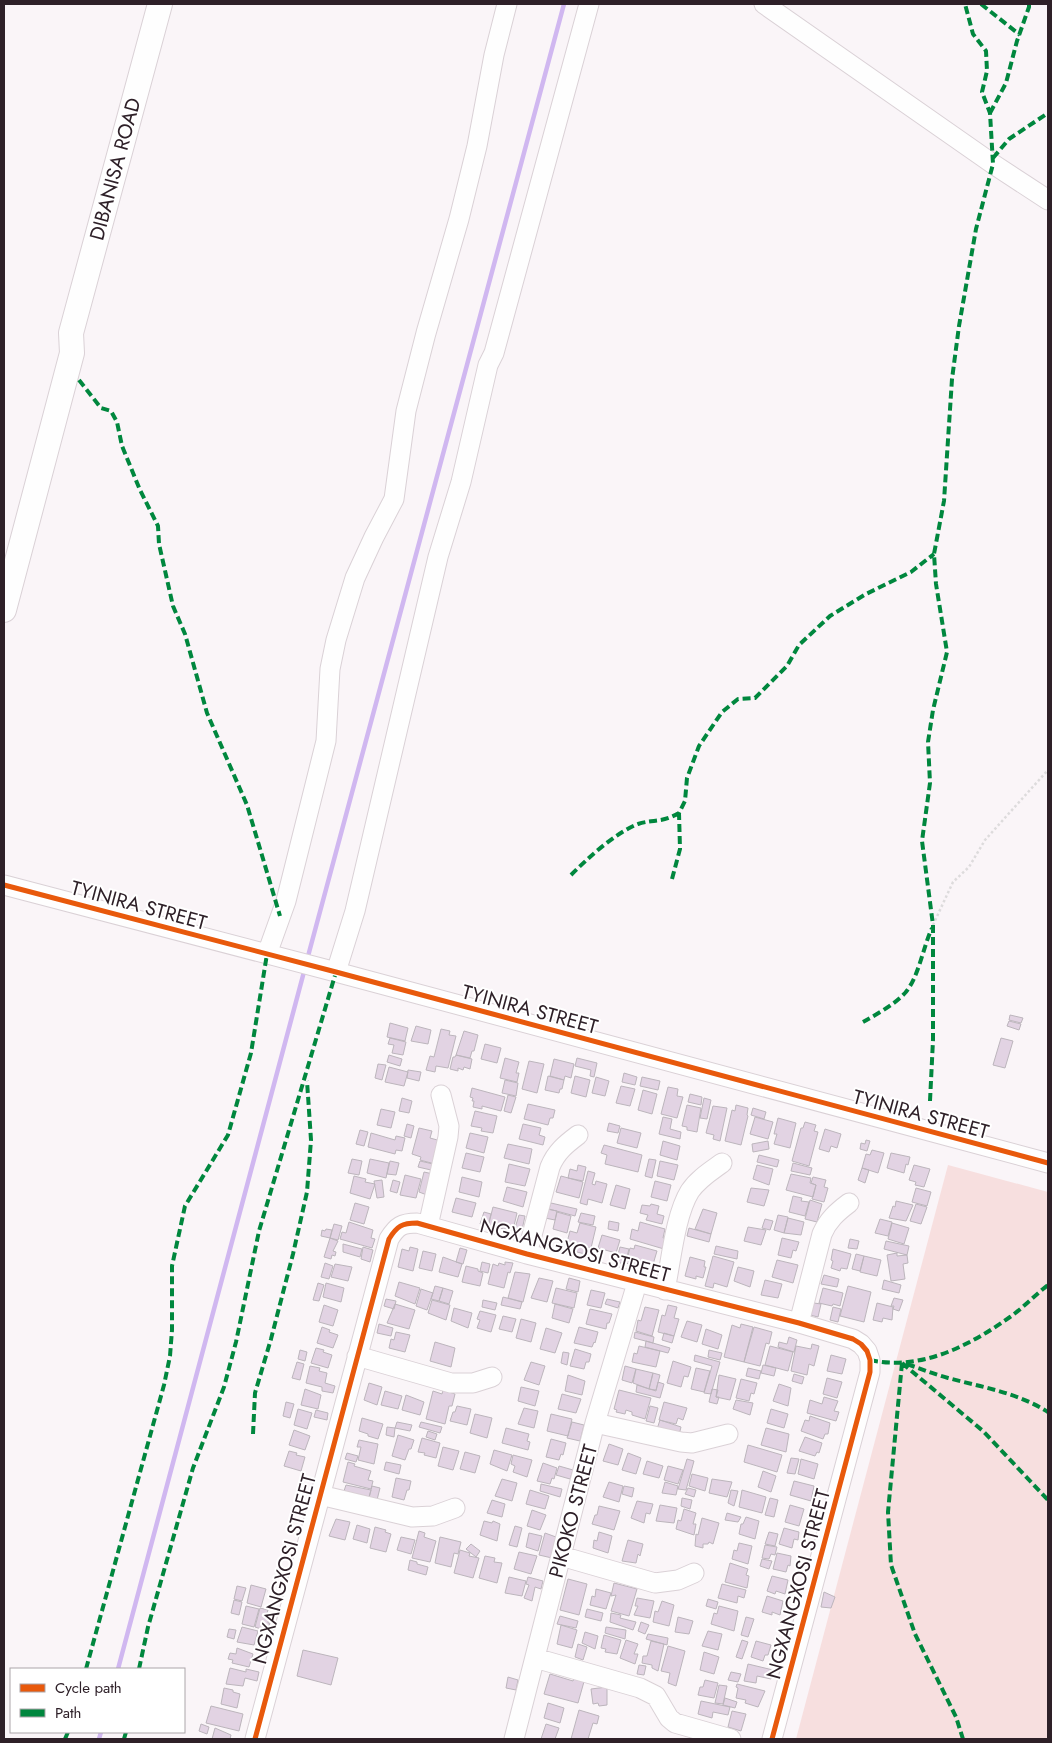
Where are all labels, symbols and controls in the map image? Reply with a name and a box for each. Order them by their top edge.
street label: DIBANISA ROAD [83,95,148,244]
street label: TYINIRA STREET [68,873,211,938]
street label: TYINIRA STREET [459,977,602,1042]
street label: TYINIRA STREET [850,1082,993,1147]
street label: NGXANGXOSI STREET [477,1211,674,1290]
street label: PIKOKO STREET [542,1441,605,1581]
street label: NGXANGXOSI STREET [245,1470,324,1667]
street label: NGXANGXOSI STREET [759,1485,838,1682]
legend [10,1668,185,1733]
text: Cycle path [55,1677,122,1699]
text: Path [55,1702,81,1724]

